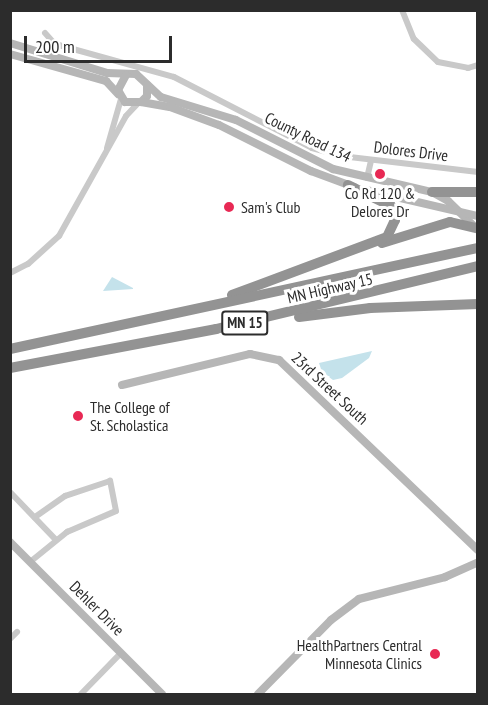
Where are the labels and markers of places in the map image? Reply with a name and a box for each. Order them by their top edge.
marker: Co Rd 120 & Delores Dr [373,167,387,181]
place label: Co Rd 120 & Delores Dr [345,183,415,221]
place label: Sam's Club [241,197,300,217]
marker: Sam's Club [222,200,236,214]
place label: The College of St. Scholastica [90,397,170,435]
marker: The College of St. Scholastica [71,409,85,423]
place label: HealthPartners Central Minnesota Clinics [297,635,422,673]
marker: HealthPartners Central Minnesota Clinics [426,645,444,663]

